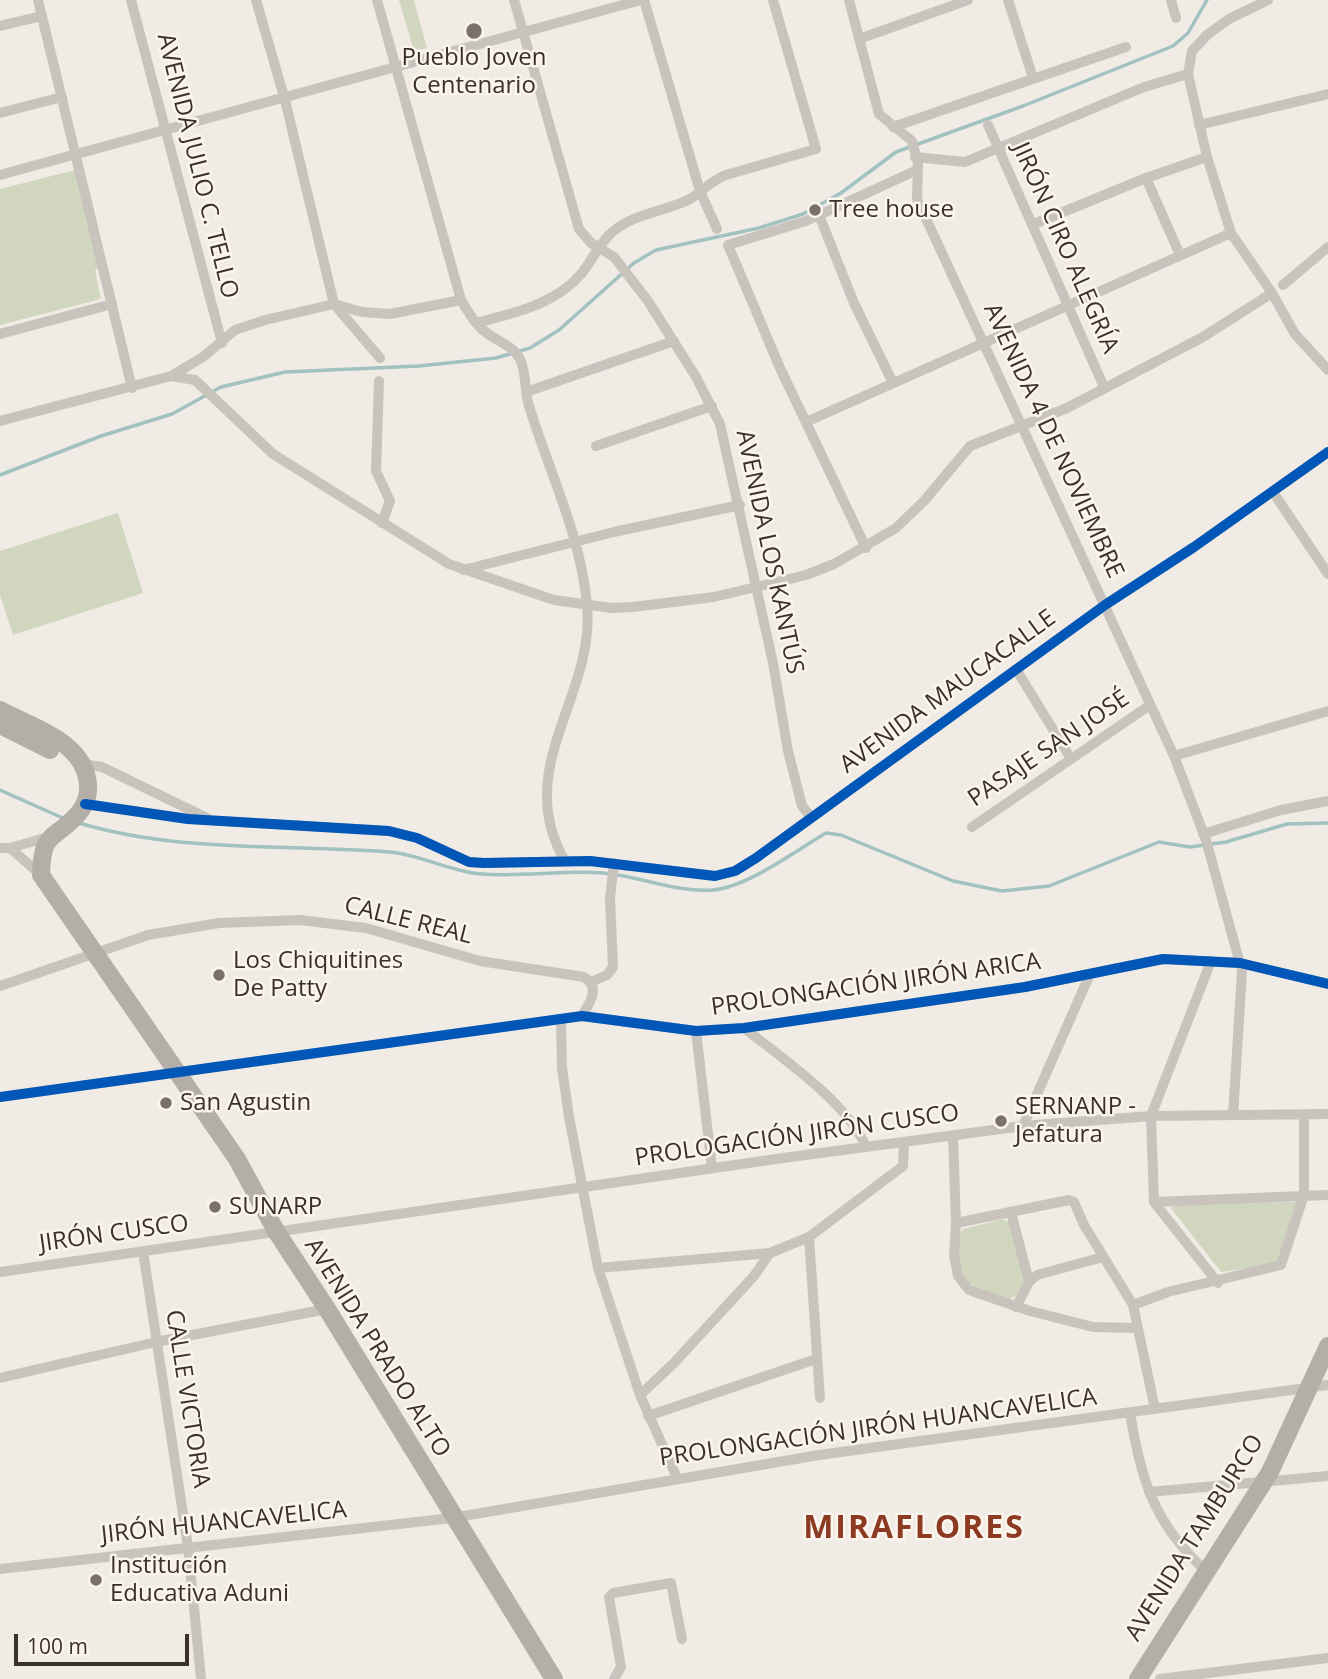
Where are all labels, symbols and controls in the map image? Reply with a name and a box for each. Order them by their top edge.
marker: Pueblo Joven Centenario [464,21,484,41]
street label: AVENIDA JULIO C. TELLO [150,30,244,302]
place label: Pueblo Joven Centenario [401,44,547,100]
street label: JIRÓN CIRO ALEGRÍA [1006,138,1124,358]
place label: Tree house [829,196,954,224]
marker: Tree house [807,202,823,218]
street label: AVENIDA 4 DE NOVIEMBRE [977,299,1129,583]
street label: AVENIDA LOS KANTÚS [729,427,809,677]
street label: AVENIDA MAUCACALLE [835,604,1061,780]
street label: PASAJE SAN JOSÉ [963,684,1135,814]
street label: CALLE REAL [341,891,475,951]
place label: Los Chiquitines De Patty [233,947,403,1003]
street label: PROLONGACIÓN JIRÓN ARICA [709,948,1043,1022]
marker: Los Chiquitines De Patty [211,967,227,983]
place label: San Agustin [180,1089,311,1117]
place label: SERNANP - Jefatura [1015,1093,1136,1149]
marker: San Agustin [158,1095,174,1111]
street label: PROLOGACIÓN JIRÓN CUSCO [633,1099,961,1173]
marker: SERNANP - Jefatura [993,1113,1009,1129]
place label: SUNARP [229,1193,322,1221]
marker: SUNARP [207,1199,223,1215]
street label: JIRÓN CUSCO [37,1209,191,1259]
street label: AVENIDA PRADO ALTO [298,1233,456,1463]
street label: CALLE VICTORIA [159,1308,215,1490]
street label: PROLONGACIÓN JIRÓN HUANCAVELICA [657,1383,1099,1473]
street label: AVENIDA TAMBURCO [1120,1429,1270,1647]
street label: JIRÓN HUANCAVELICA [100,1496,348,1550]
district label: MIRAFLORES [804,1510,1024,1548]
place label: Institución Educativa Aduni [110,1552,289,1608]
marker: Institución Educativa Aduni [88,1572,104,1588]
scale bar [18,1620,192,1664]
text: 100 m [27,1632,88,1660]

